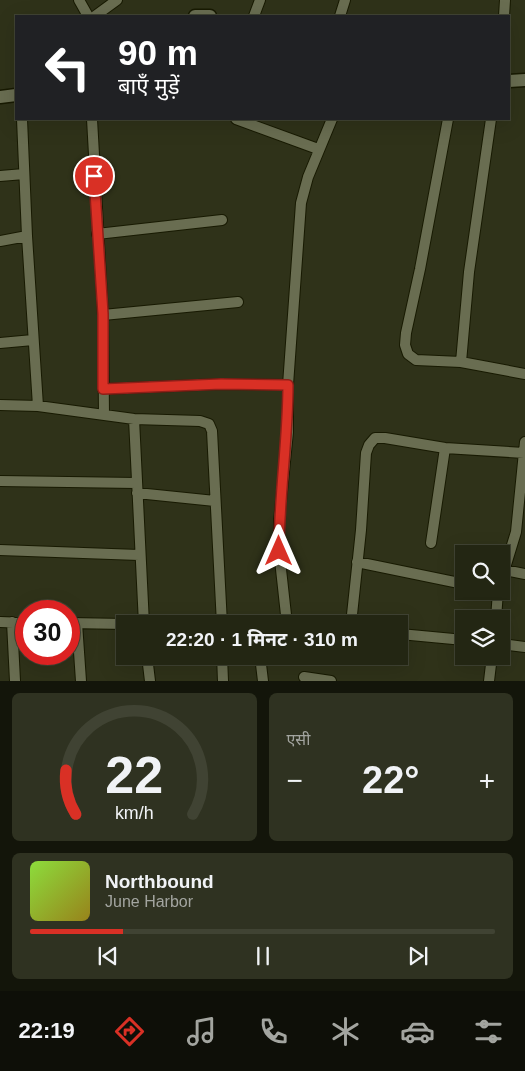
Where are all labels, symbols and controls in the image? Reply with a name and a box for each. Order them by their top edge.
text: 90 m [118,33,198,72]
icon: left [35,35,100,100]
text: बाएँ मुड़ें [118,74,179,99]
pin [73,155,115,197]
icon: arrive [80,162,108,190]
position arrow [252,524,304,576]
map controls [455,545,510,665]
button: search [455,545,510,600]
speed limit sign: 30 [15,600,80,665]
button: layers [455,610,510,665]
text: 22:20 · 1 मिनट · 310 m [166,629,358,650]
text: एसी [287,731,310,748]
text: 22 [105,746,163,804]
text: 22° [362,759,419,801]
text: − [287,765,303,796]
text: + [479,765,495,796]
text: km/h [115,803,154,823]
text: Northbound [105,871,214,892]
text: June Harbor [105,893,193,910]
icon: previous [94,942,122,970]
icon: pause [249,942,277,970]
icon: next [404,942,432,970]
icon: directions [112,1014,147,1049]
icon: music [184,1014,219,1049]
icon: phone [256,1014,291,1049]
icon: climate [328,1014,363,1049]
icon: car [400,1014,435,1049]
icon: filters [471,1014,506,1049]
text: 22:19 [18,1018,75,1043]

